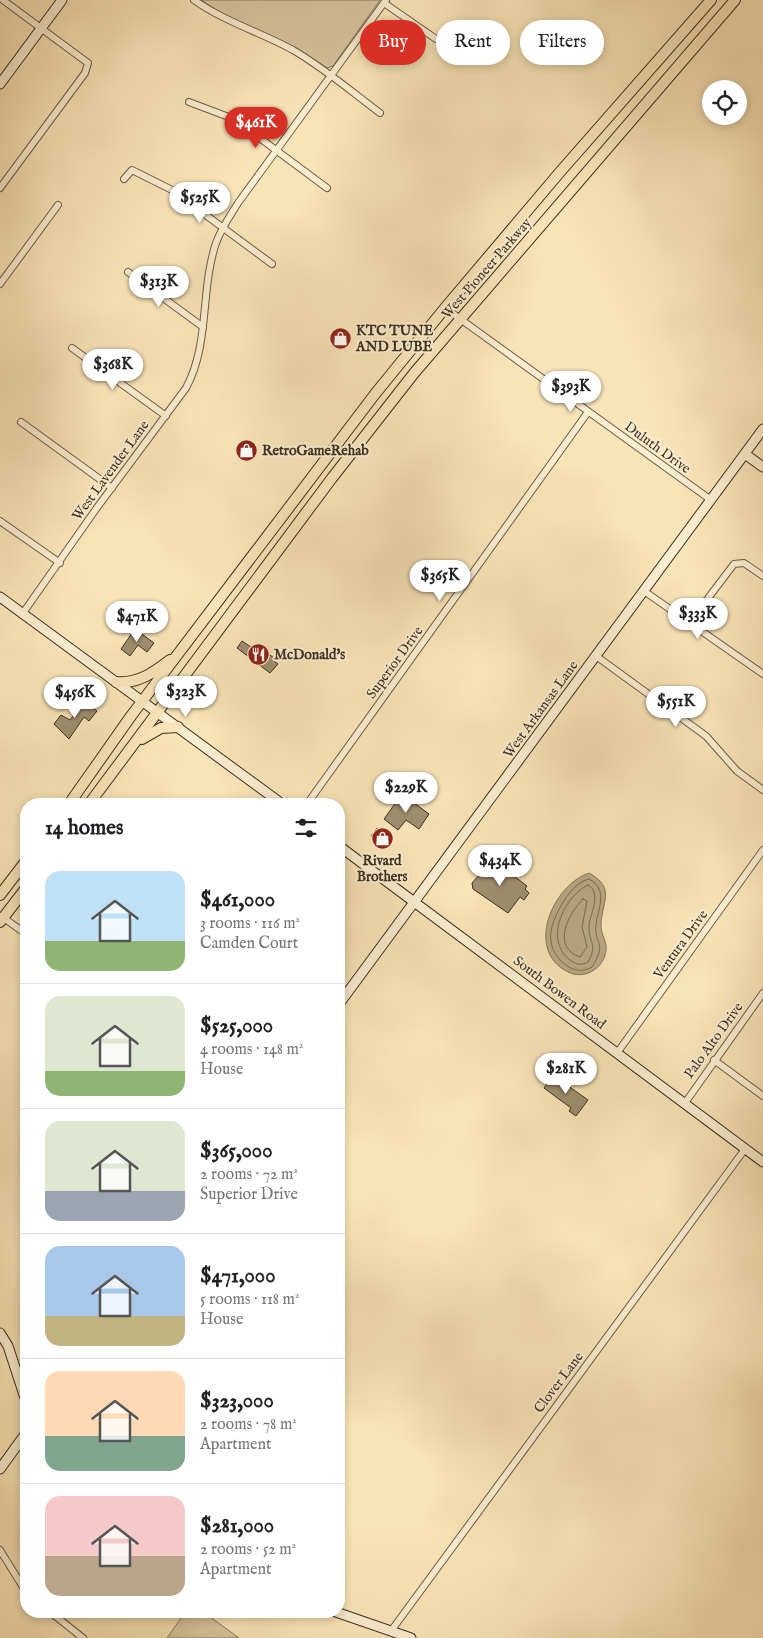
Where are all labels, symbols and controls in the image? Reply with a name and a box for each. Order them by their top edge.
chip: Buy [360,20,426,65]
chip: Rent [436,20,510,65]
chip: Filters [520,20,604,65]
map controls [702,80,747,125]
button: locate [702,80,747,125]
pin: $461K [221,106,291,149]
text: $461K [236,113,276,133]
pin: $525K [165,182,235,224]
text: $525K [180,188,220,208]
street label: West Pioneer Parkway [438,214,536,323]
pin: $313K [124,266,194,308]
text: $313K [140,272,178,292]
place label: KTC TUNE AND LUBE [355,322,434,356]
shop icon: KTC TUNE AND LUBE [328,326,352,350]
pin: $368K [78,348,148,391]
text: $368K [93,355,133,375]
pin: $393K [536,370,606,413]
text: $393K [551,377,591,397]
street label: West Lavender Lane [68,416,154,524]
street label: Duluth Drive [621,418,694,478]
shop icon: RetroGameRehab [234,438,258,462]
place label: RetroGameRehab [262,442,369,460]
pin: $365K [405,560,475,602]
text: $365K [421,566,459,586]
pin: $333K [663,598,733,640]
pin: $471K [102,600,172,643]
text: $333K [679,604,717,624]
text: $471K [116,607,158,627]
street label: Superior Drive [362,622,428,702]
restaurant icon: McDonald's [246,642,270,666]
place label: McDonald's [274,646,345,664]
street label: West Arkansas Lane [499,657,583,762]
pin: $456K [40,676,110,719]
pin: $323K [151,676,221,718]
text: $323K [166,682,206,702]
text: $456K [55,683,95,703]
pin: $551K [641,686,711,728]
text: $551K [657,692,695,712]
pin: $229K [371,772,441,814]
text: $229K [385,778,427,798]
icon: filters [292,814,320,842]
text: 14 homes [45,815,123,842]
shop icon: Rivard Brothers [370,826,394,850]
pin: $434K [465,844,535,887]
text: $434K [479,851,521,871]
place label: Rivard Brothers [357,852,407,886]
text: $461,000 [200,887,275,914]
icon: home [85,891,145,951]
street label: Ventura Drive [649,906,712,984]
text: 3 rooms · 116 m² [200,914,300,934]
text: Camden Court [200,934,298,954]
street label: South Bowen Road [509,952,610,1034]
street label: Palo Alto Drive [680,999,748,1082]
text: $525,000 [200,1013,273,1040]
icon: home [85,1016,145,1076]
text: 4 rooms · 148 m² [200,1040,303,1060]
pin: $281K [531,1052,601,1095]
text: $281K [546,1059,586,1079]
text: House [200,1060,243,1080]
text: $365,000 [200,1138,272,1165]
icon: home [85,1141,145,1201]
text: 2 rooms · 72 m² [200,1165,298,1185]
text: Superior Drive [200,1185,298,1205]
text: $471,000 [200,1263,275,1290]
icon: home [85,1266,145,1326]
text: 5 rooms · 118 m² [200,1290,299,1310]
text: House [200,1310,243,1330]
street label: Clover Lane [530,1348,588,1417]
text: $323,000 [200,1388,274,1415]
icon: home [85,1391,145,1451]
text: 2 rooms · 78 m² [200,1415,297,1435]
text: Apartment [200,1435,271,1455]
text: $281,000 [200,1513,274,1540]
icon: home [85,1516,145,1576]
text: 2 rooms · 52 m² [200,1540,296,1560]
text: Apartment [200,1560,271,1580]

